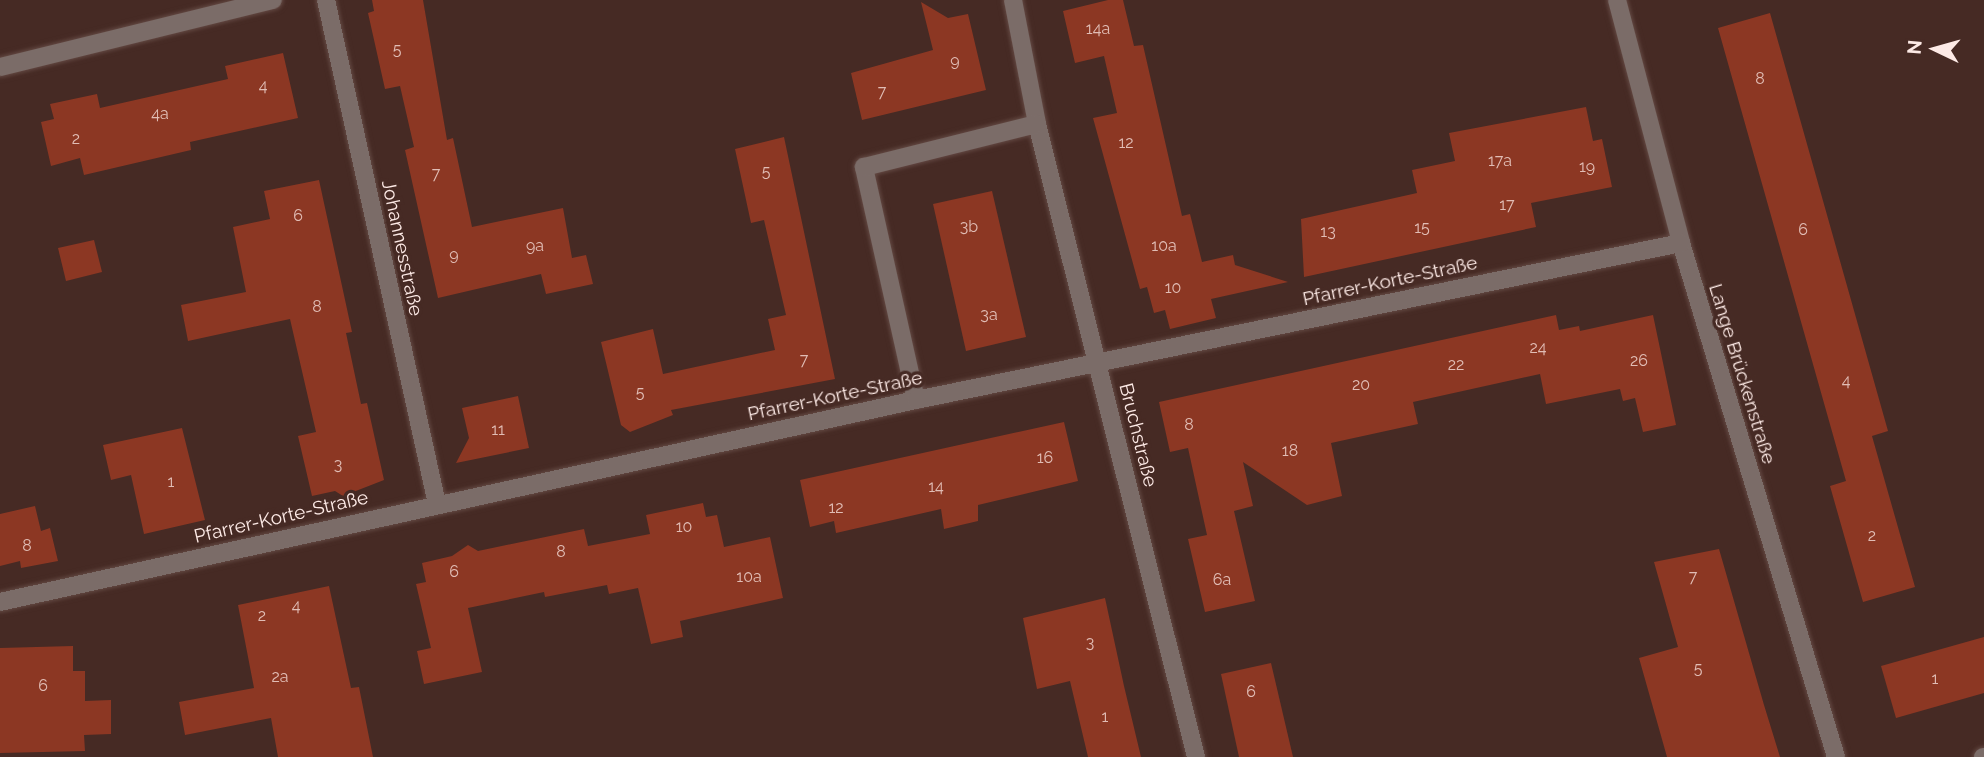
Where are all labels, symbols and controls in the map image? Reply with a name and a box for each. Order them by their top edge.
north arrow [1900,14,1970,84]
house number: 14a [1086,19,1110,39]
text: N [1902,39,1926,55]
house number: 5 [393,40,401,60]
house number: 9 [950,51,960,71]
house number: 8 [1755,69,1765,89]
house number: 4 [259,76,267,96]
house number: 7 [878,82,886,102]
house number: 4a [151,104,169,124]
house number: 2 [72,129,80,149]
house number: 12 [1118,133,1134,153]
house number: 17a [1488,151,1512,171]
house number: 19 [1579,157,1595,177]
house number: 5 [762,162,770,182]
house number: 7 [432,164,440,184]
street label: Johannesstraße [376,178,428,318]
house number: 17 [1499,195,1515,215]
house number: 6 [293,206,303,226]
house number: 3b [960,217,978,237]
house number: 15 [1414,218,1430,238]
house number: 6 [1798,220,1808,240]
house number: 13 [1320,222,1336,242]
house number: 9a [526,236,544,256]
house number: 10a [1151,236,1177,256]
house number: 9 [449,245,459,265]
street label: Pfarrer-Korte-Straße [1301,251,1479,311]
house number: 10 [1165,278,1181,298]
street label: Lange Brückenstraße [1704,281,1780,467]
house number: 8 [312,297,322,317]
house number: 3a [980,305,998,325]
house number: 24 [1529,338,1547,358]
house number: 7 [800,350,808,370]
house number: 26 [1630,351,1648,371]
house number: 22 [1448,355,1464,375]
street label: Pfarrer-Korte-Straße [746,366,924,426]
house number: 4 [1842,371,1850,391]
house number: 20 [1352,375,1370,395]
street label: Bruchstraße [1114,381,1162,489]
house number: 5 [636,383,644,403]
house number: 8 [1184,415,1194,435]
house number: 11 [491,420,505,440]
house number: 18 [1282,441,1298,461]
house number: 16 [1037,448,1053,468]
house number: 3 [334,455,342,475]
house number: 1 [168,472,174,492]
house number: 14 [928,477,944,497]
street label: Pfarrer-Korte-Straße [192,486,370,548]
house number: 12 [828,498,844,518]
house number: 10 [676,517,692,537]
house number: 2 [1868,526,1876,546]
house number: 8 [22,536,32,556]
house number: 8 [556,542,566,562]
house number: 6 [449,562,459,582]
house number: 10a [736,567,762,587]
house number: 7 [1689,567,1697,587]
house number: 6a [1213,570,1231,590]
house number: 4 [292,596,300,616]
house number: 2 [258,606,266,626]
house number: 3 [1086,633,1094,653]
house number: 5 [1694,659,1702,679]
house number: 2a [271,667,289,687]
house number: 1 [1932,669,1938,689]
house number: 6 [38,676,48,696]
house number: 6 [1246,682,1256,702]
house number: 1 [1102,707,1108,727]

